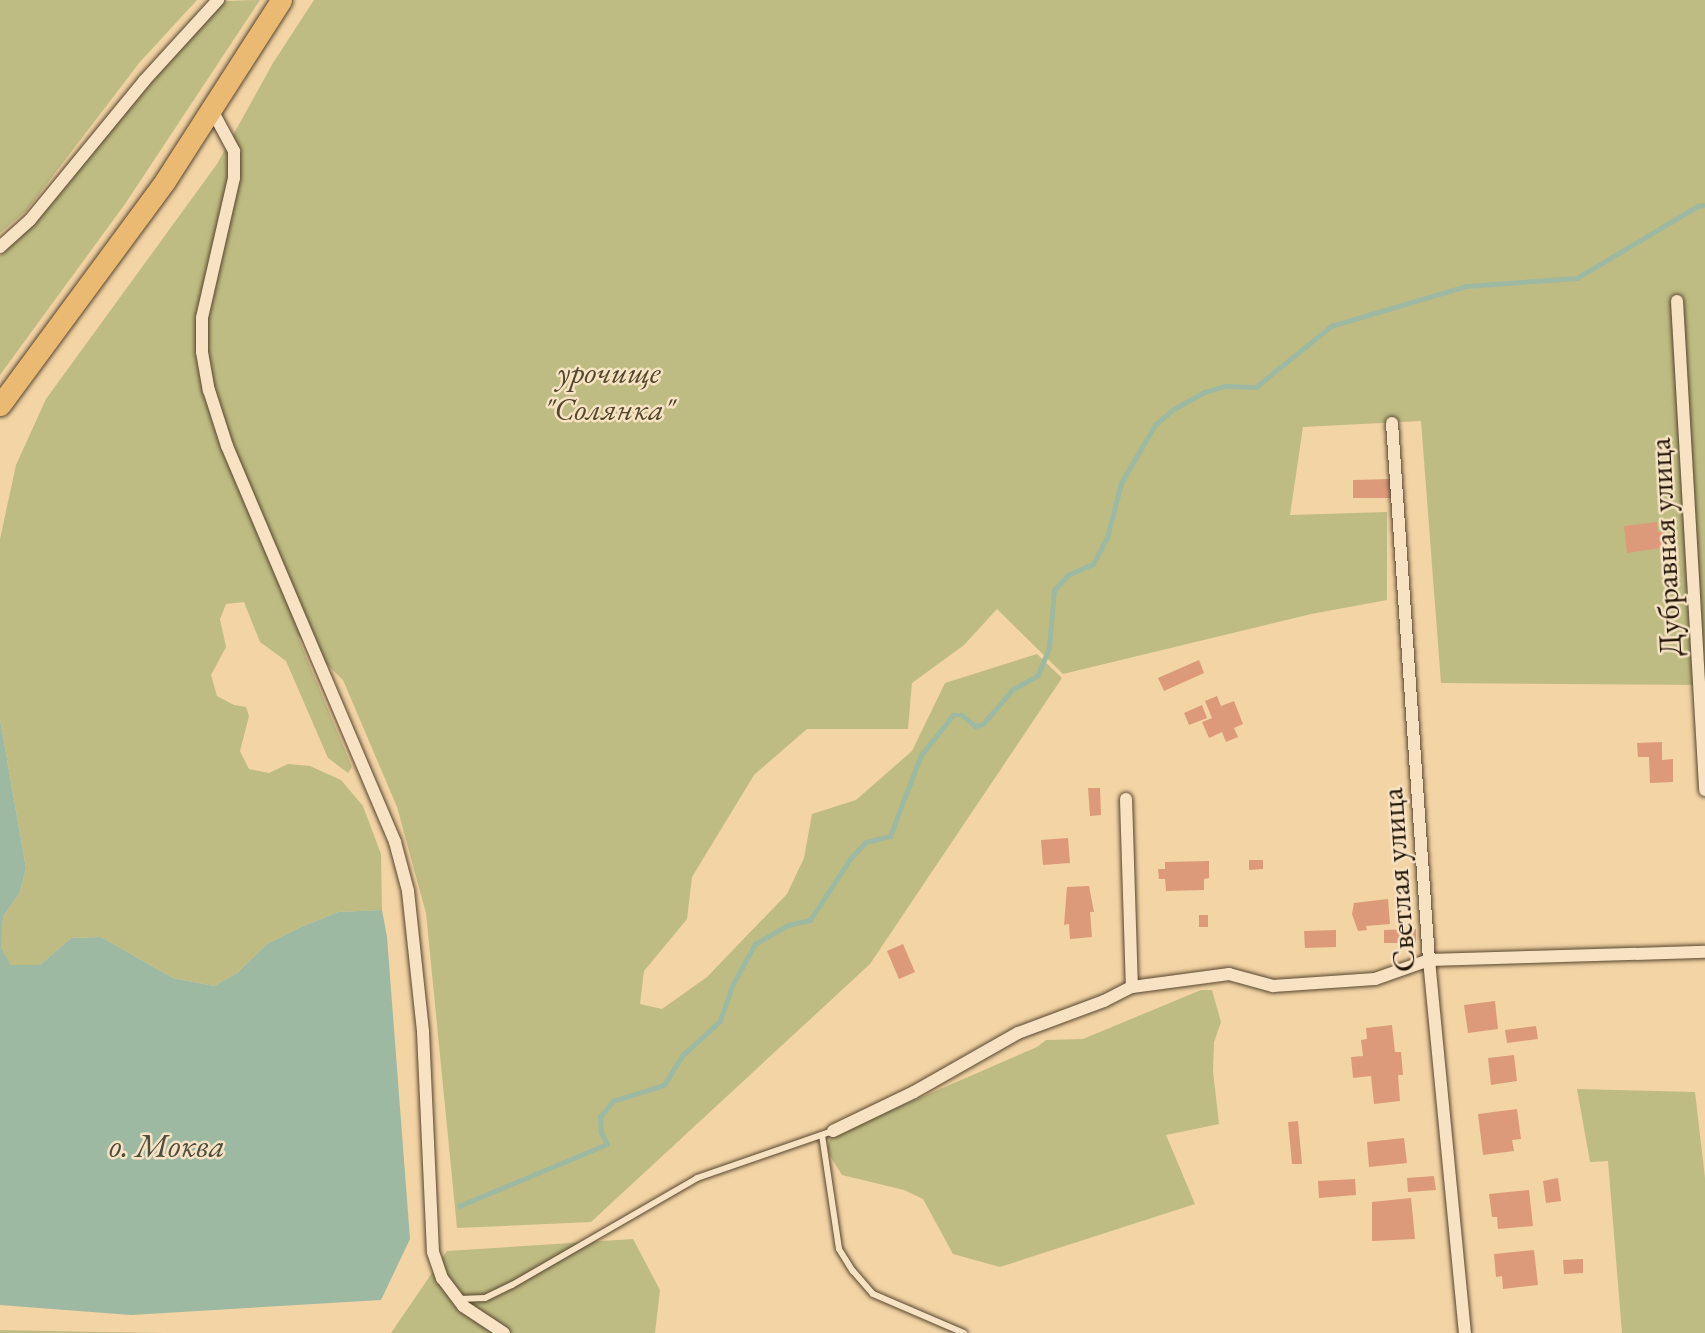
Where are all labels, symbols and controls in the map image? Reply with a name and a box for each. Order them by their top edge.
park label: урочище "Солянка" [544,354,674,429]
street label: Дубравная улица [1640,437,1690,657]
street label: Светлая улица [1372,787,1424,973]
water label: о. Моква [109,1126,225,1166]

